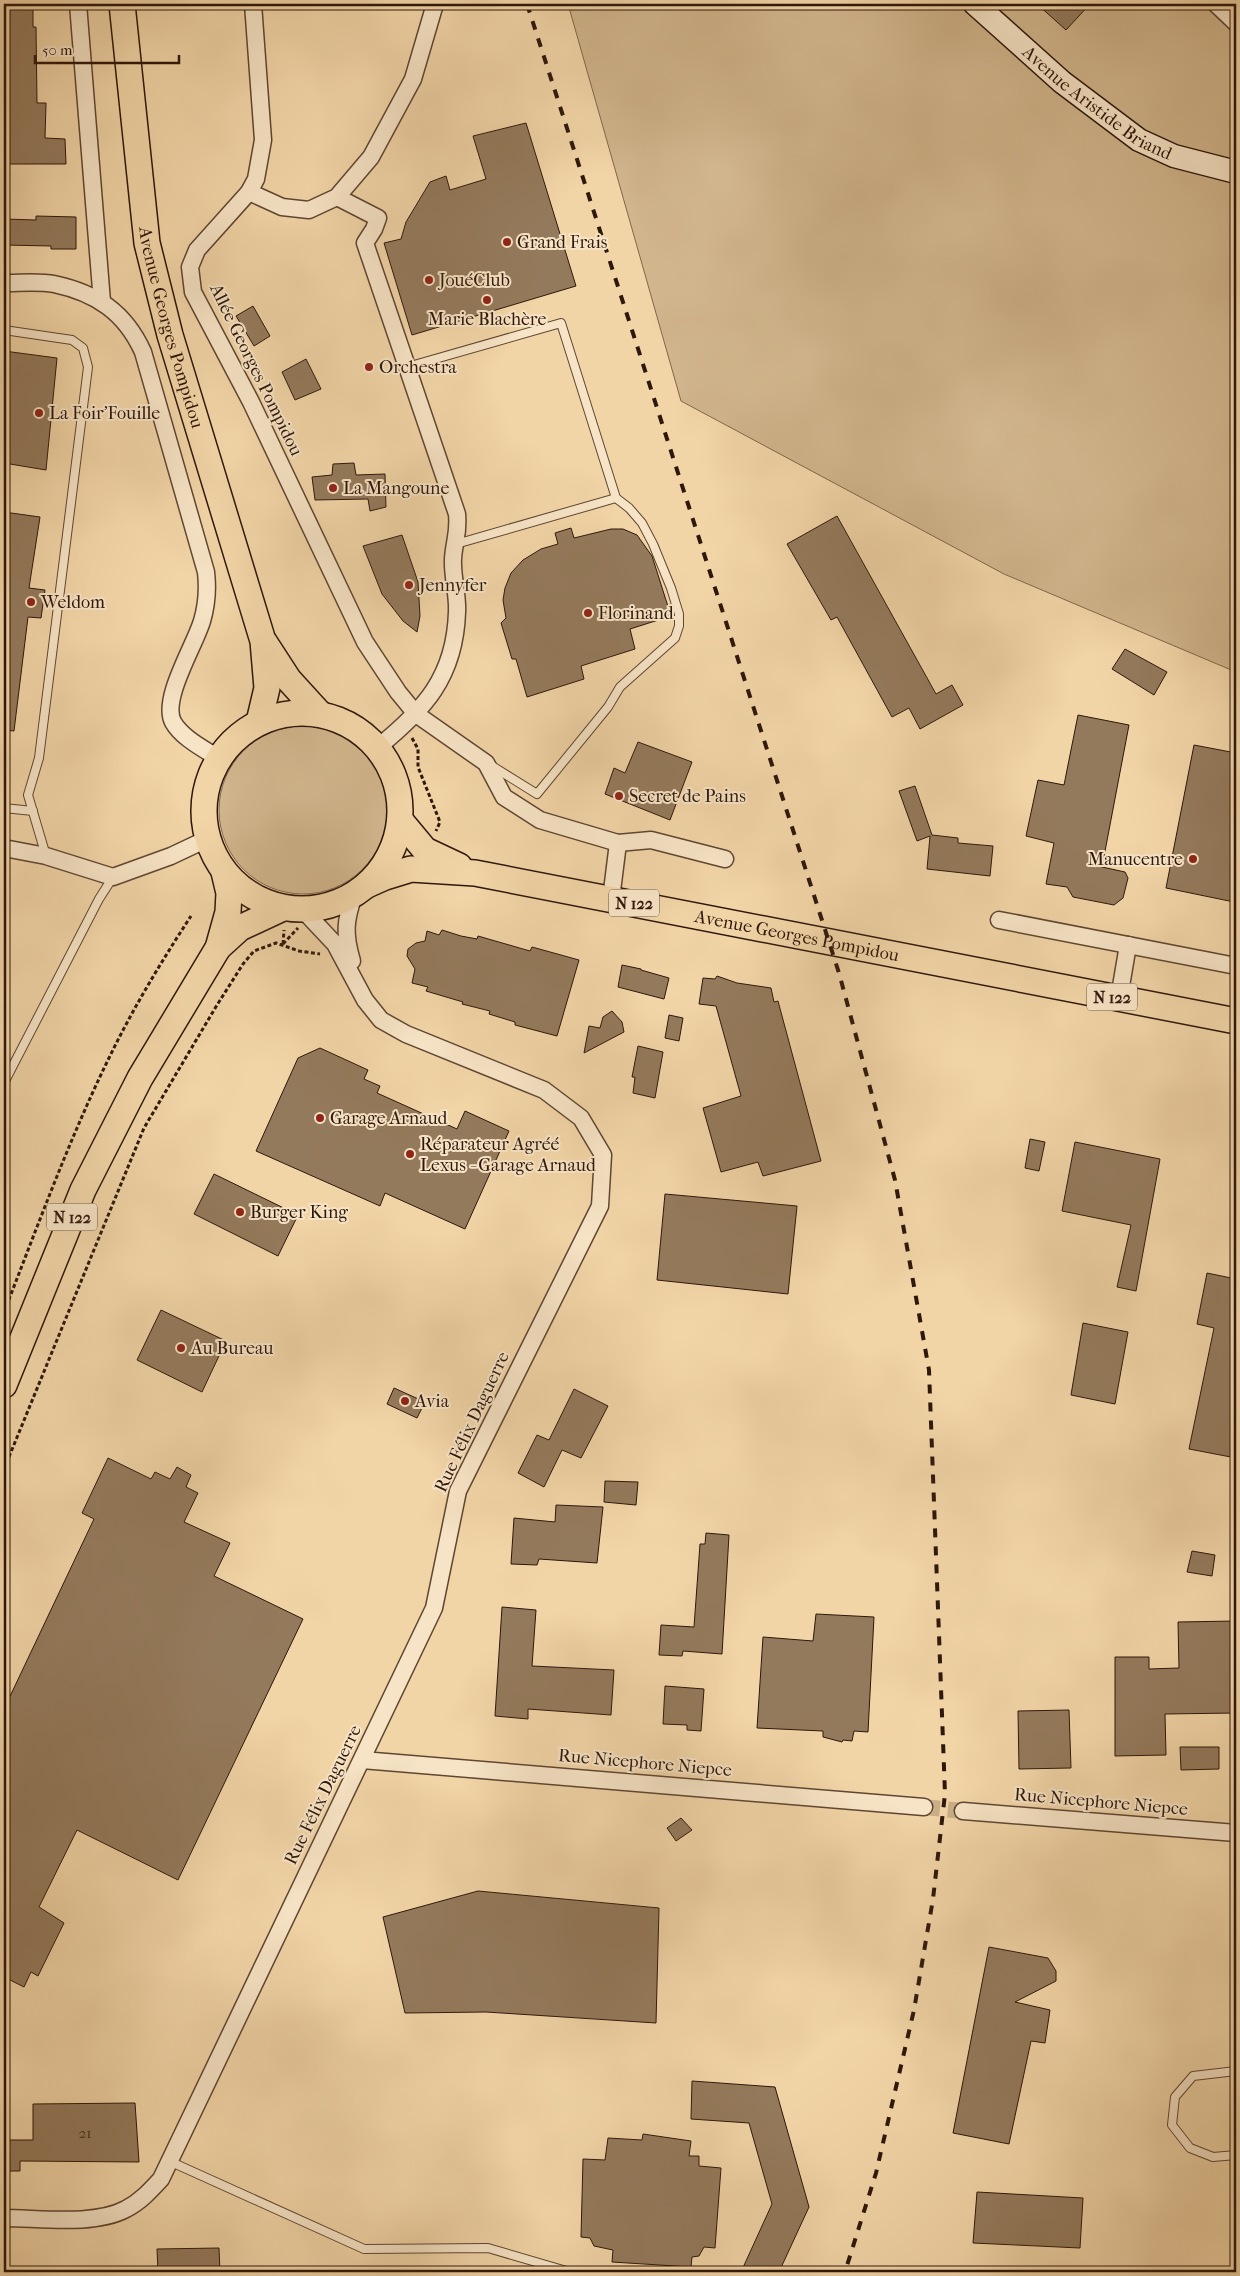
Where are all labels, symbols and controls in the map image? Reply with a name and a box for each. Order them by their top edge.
scale bar [35,32,179,64]
text: 50 m [42,41,73,59]
street label: Avenue Aristide Briand [1018,41,1175,164]
street label: Avenue Georges Pompidou [135,225,208,431]
place label: Grand Frais [517,232,608,253]
marker: Grand Frais [501,236,513,248]
place label: JouéClub [437,270,510,291]
marker: JouéClub [423,274,435,286]
street label: Allée Georges Pompidou [205,280,307,459]
marker: Marie Blachère [481,294,493,306]
place label: Marie Blachère [428,309,546,330]
place label: Orchestra [379,357,457,378]
marker: Orchestra [363,361,375,373]
place label: La Foir'Fouille [49,403,160,424]
marker: La Foir'Fouille [33,407,45,419]
place label: La Mangoune [343,478,449,499]
marker: La Mangoune [327,482,339,494]
place label: Jennyfer [417,575,487,596]
marker: Jennyfer [403,579,415,591]
place label: Weldom [40,592,105,613]
marker: Weldom [25,596,37,608]
place label: Florinand [598,603,674,624]
marker: Florinand [582,607,594,619]
place label: Secret de Pains [629,786,746,807]
marker: Secret de Pains [613,790,625,802]
place label: Manucentre [1088,849,1183,870]
marker: Manucentre [1187,853,1199,865]
road number: N 122 [609,890,659,916]
street label: Avenue Georges Pompidou [692,905,901,966]
road number: N 122 [1087,984,1137,1010]
place label: Garage Arnaud [330,1108,448,1129]
marker: Garage Arnaud [314,1112,326,1124]
place label: Réparateur Agréé Lexus - Garage Arnaud [420,1134,596,1176]
marker: Réparateur Agréé Lexus - Garage Arnaud [404,1148,416,1160]
place label: Burger King [250,1202,348,1223]
road number: N 122 [47,1204,97,1230]
marker: Burger King [234,1206,246,1218]
place label: Au Bureau [190,1338,273,1359]
marker: Au Bureau [175,1342,187,1354]
street label: Rue Félix Daguerre [430,1348,514,1496]
place label: Avia [414,1391,450,1412]
marker: Avia [399,1395,411,1407]
street label: Rue Félix Daguerre [280,1722,366,1868]
street label: Rue Nicephore Niepce [557,1745,733,1781]
street label: Rue Nicephore Niepce [1013,1784,1189,1820]
house number: 21 [78,2124,92,2142]

